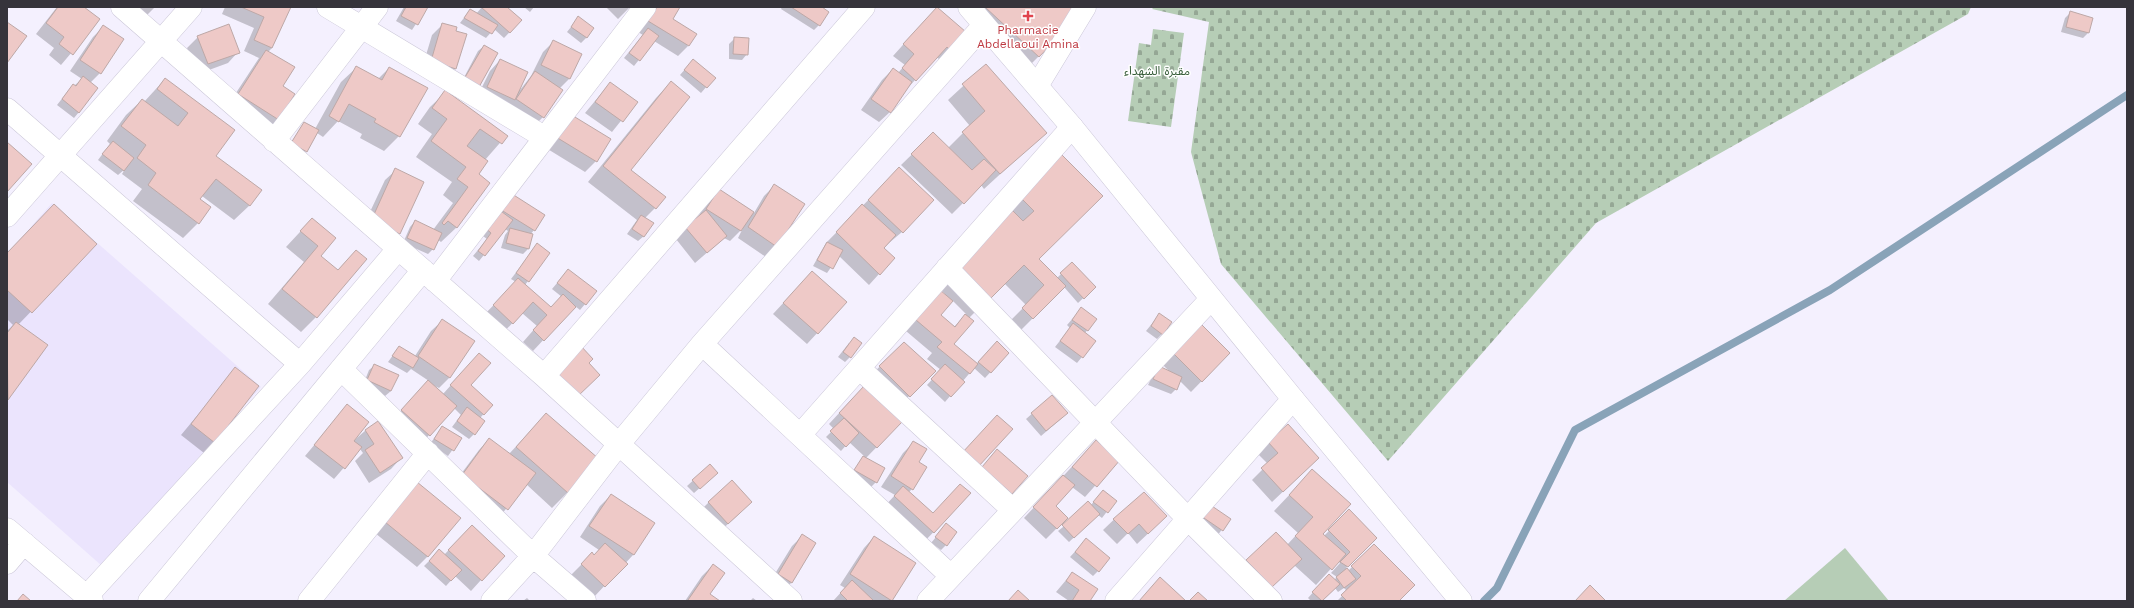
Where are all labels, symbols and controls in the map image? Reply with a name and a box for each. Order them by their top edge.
marker: Pharmacie Abdellaoui Amina [1023,11,1033,21]
place label: Pharmacie Abdellaoui Amina [977,23,1079,51]
park label: مقبرة الشهداء [1124,64,1190,78]

